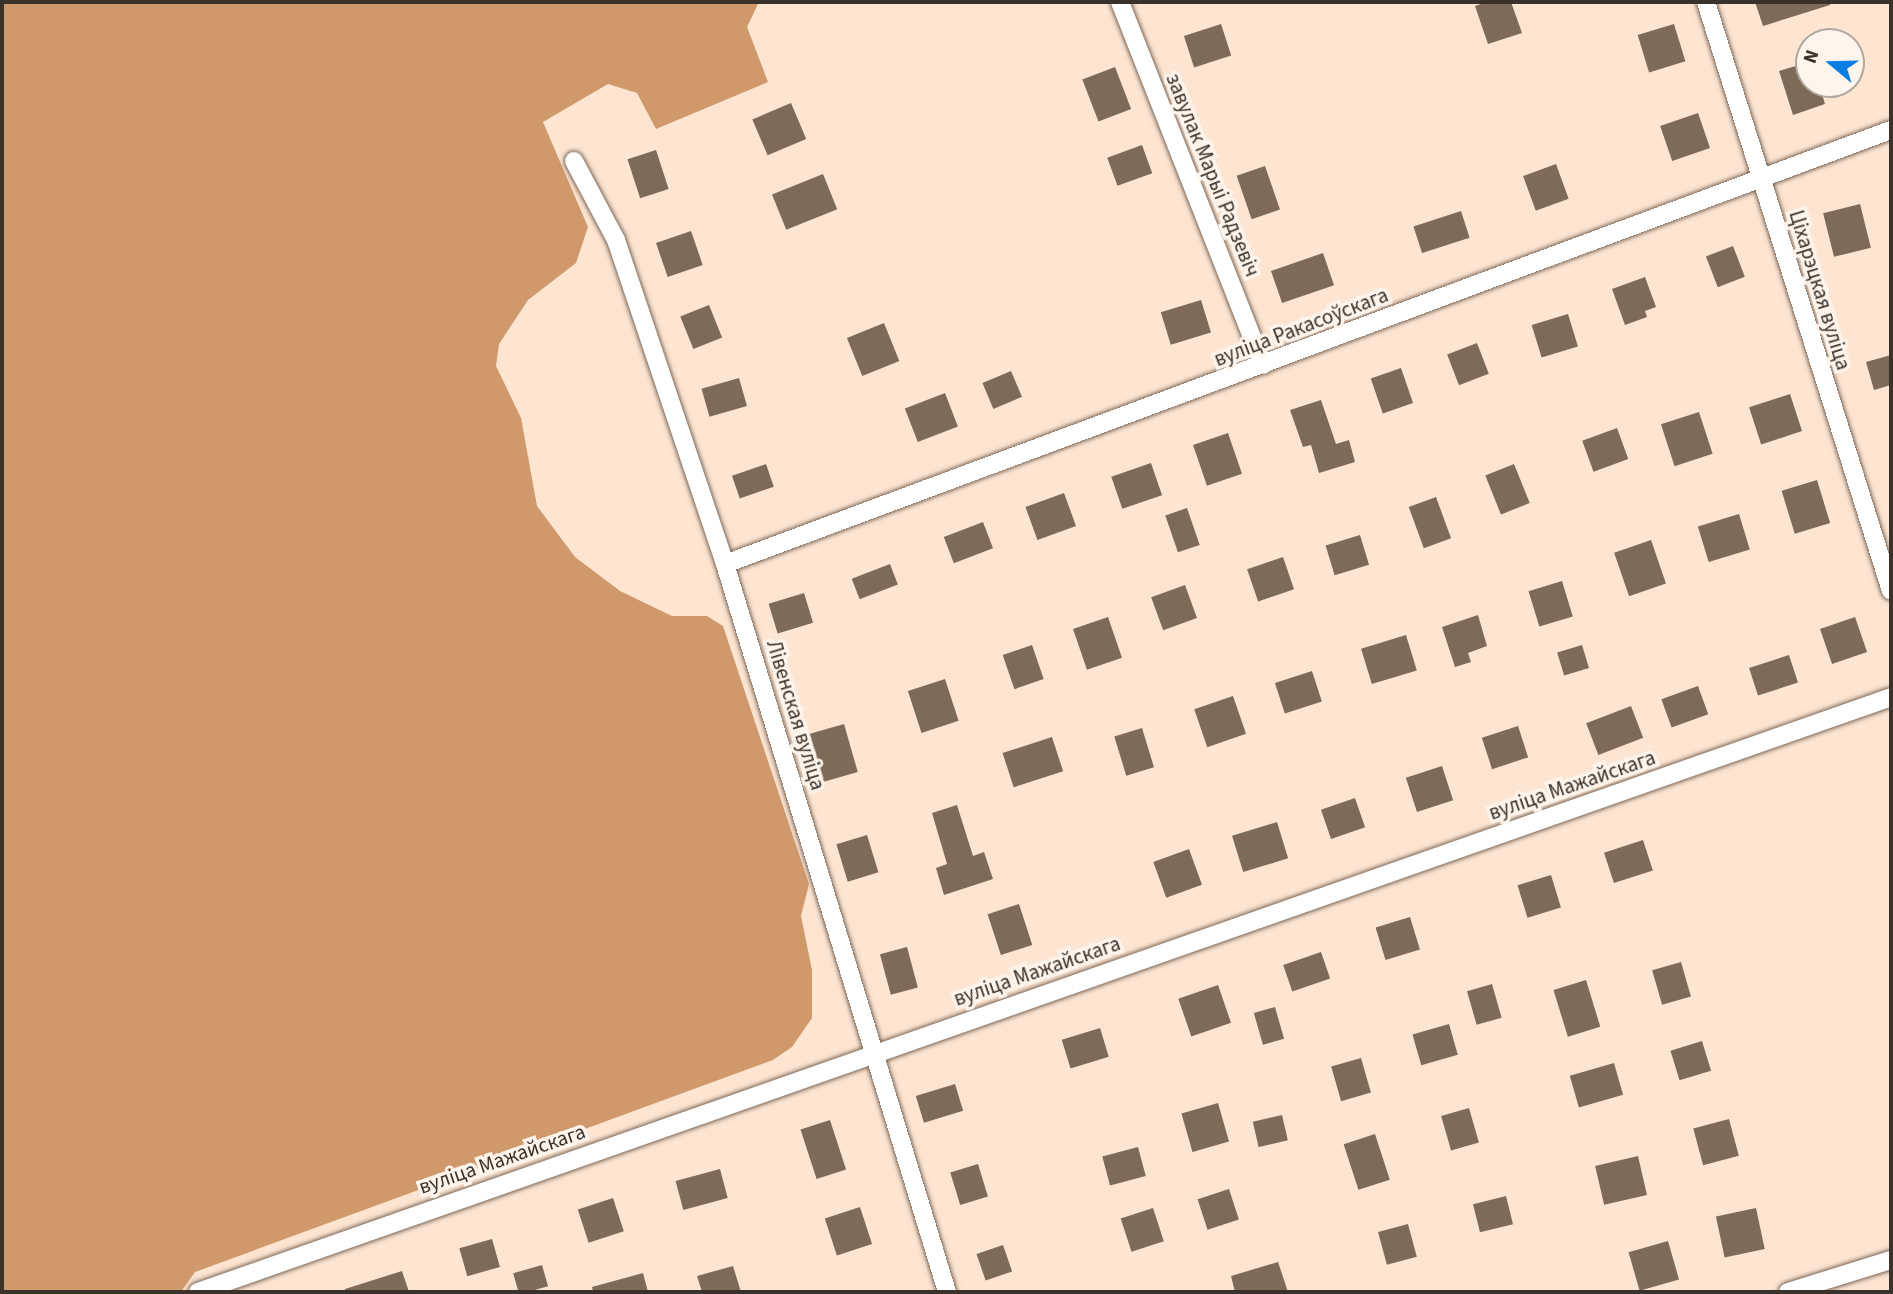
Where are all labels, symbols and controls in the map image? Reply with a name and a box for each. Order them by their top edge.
north arrow [1795,28,1865,98]
text: N [1797,46,1826,67]
street label: завулак Марыі Радзевіч [1161,70,1265,280]
street label: Ціхарэцкая вуліца [1784,207,1856,373]
street label: вуліца Ракасоўскага [1210,282,1392,372]
street label: Лівенская вуліца [761,637,831,793]
street label: вуліца Мажайскага [1485,745,1659,825]
street label: вуліца Мажайскага [950,931,1124,1011]
street label: вуліца Мажайскага [415,1119,589,1199]

